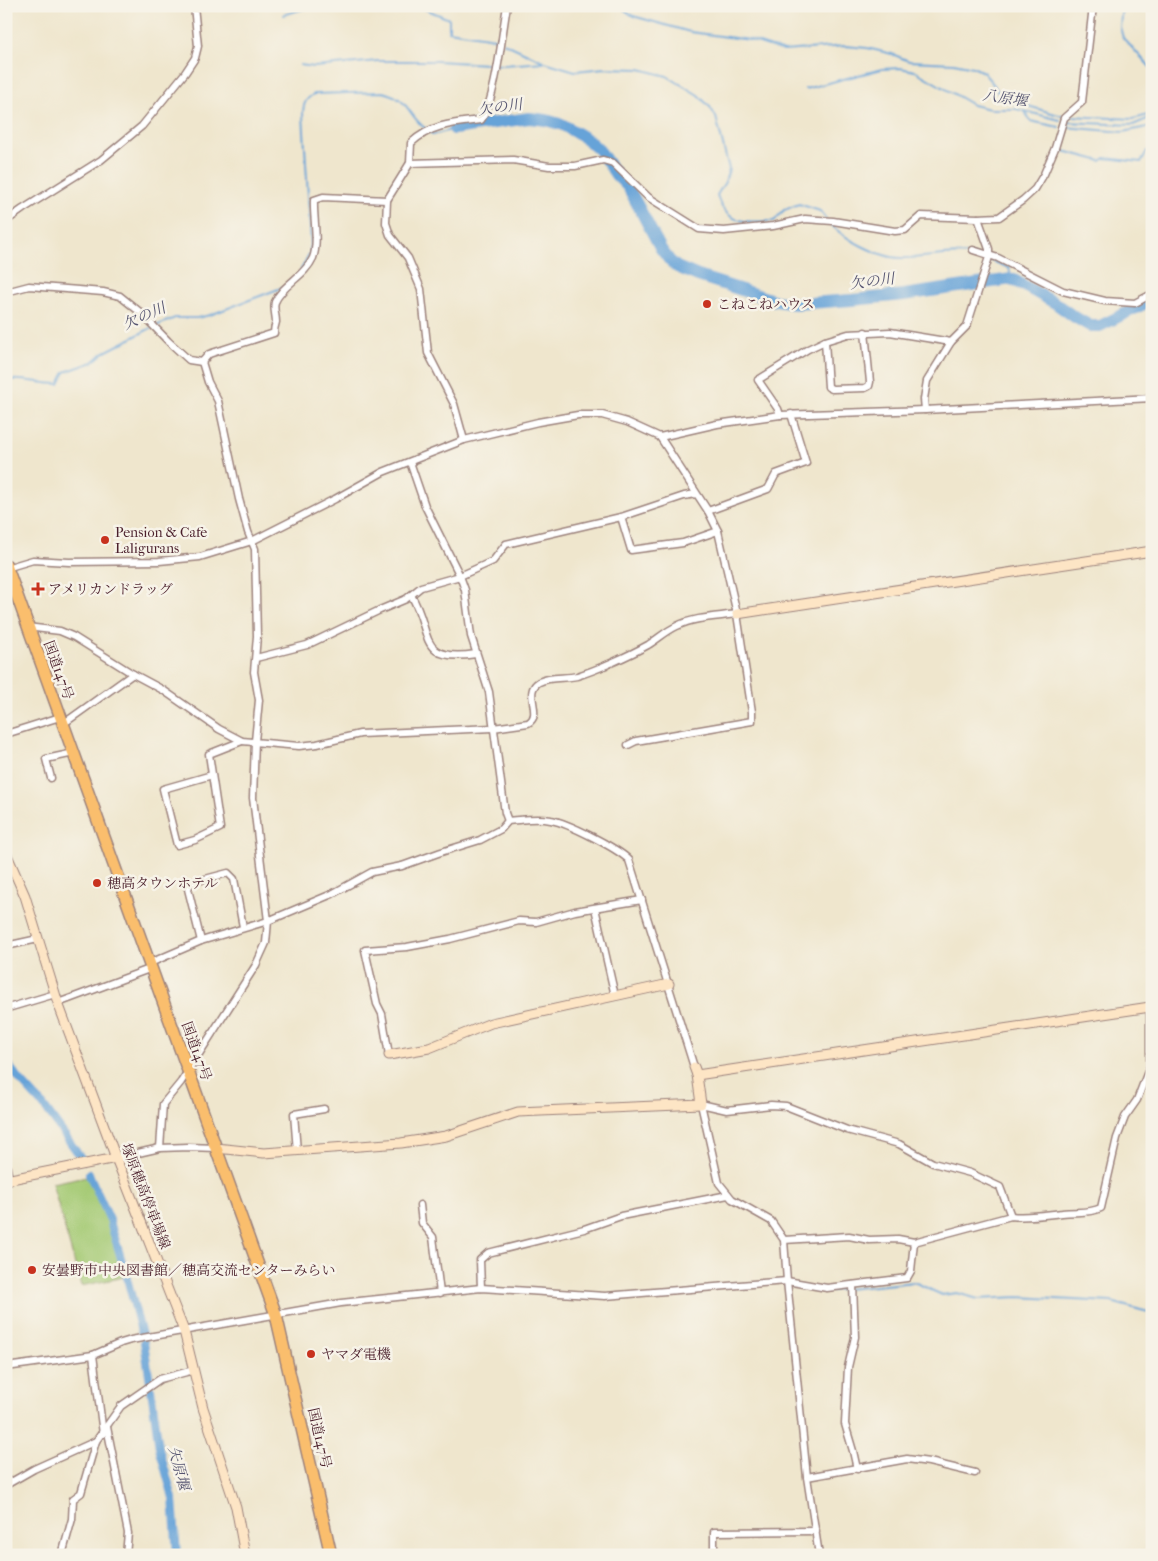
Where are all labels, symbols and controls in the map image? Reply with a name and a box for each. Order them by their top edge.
water label: 八原堰 [981,86,1031,110]
water label: 欠の川 [476,95,526,119]
water label: 欠の川 [849,269,897,293]
place label: こねこねハウス [717,296,815,313]
water label: 欠の川 [120,298,170,333]
marker: こねこねハウス [701,298,713,310]
place label: Pension & Cafe Laligurans [115,524,207,557]
marker: Pension & Cafe Laligurans [99,534,111,546]
place label: アメリカンドラッグ [48,581,173,598]
marker: アメリカンドラッグ [32,583,44,595]
street label: 国道147号 [40,638,77,702]
place label: 穂高タウンホテル [107,875,218,892]
marker: 穂高タウンホテル [91,877,103,889]
street label: 国道147号 [178,1019,215,1083]
street label: 塚原穂高停車場線 [118,1141,174,1252]
place label: 安曇野市中央図書館／穂高交流センターみらい [42,1262,335,1279]
marker: 安曇野市中央図書館／穂高交流センターみらい [26,1264,38,1276]
place label: ヤマダ電機 [321,1346,391,1363]
marker: ヤマダ電機 [305,1348,317,1360]
street label: 国道147号 [304,1406,335,1470]
water label: 矢原堰 [164,1444,194,1495]

